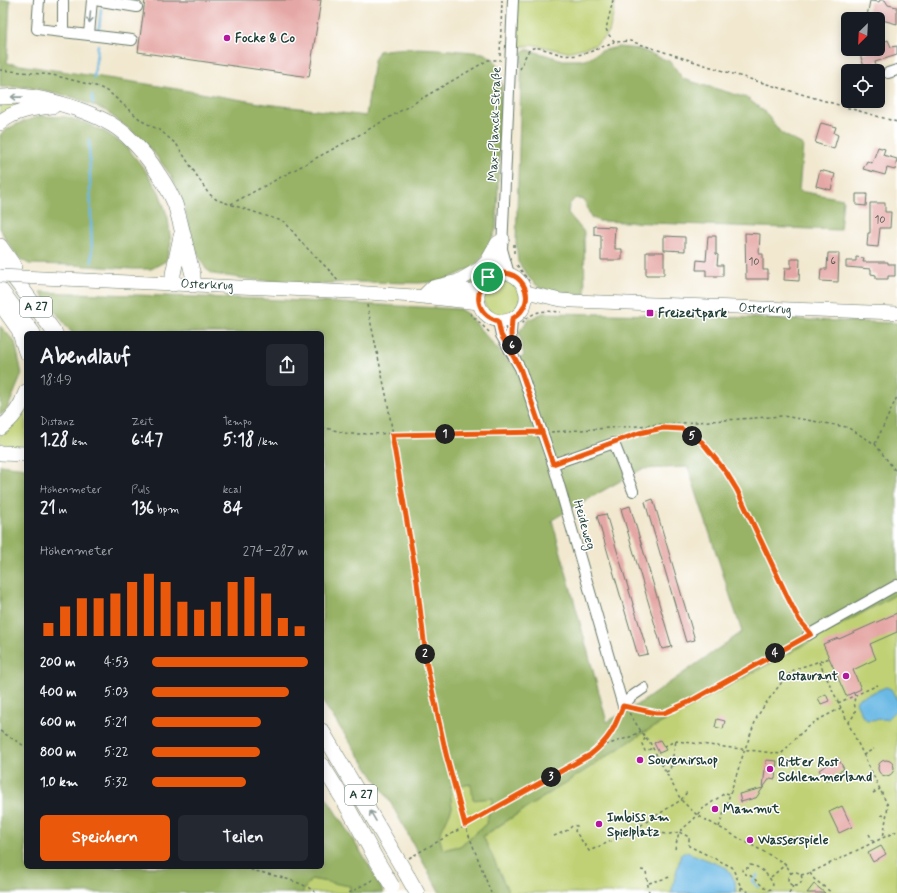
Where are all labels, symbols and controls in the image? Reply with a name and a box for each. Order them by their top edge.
one-way arrow [87,10,94,23]
north arrow [841,12,885,56]
map controls [841,12,885,108]
place label: Focke & Co [235,30,295,47]
marker: Focke & Co [222,33,232,43]
button: locate [841,64,885,108]
street label: Max-Planck-Straße [485,66,505,182]
one-way arrow [11,93,24,101]
house number: 10 [874,213,886,227]
house number: 6 [830,254,836,268]
house number: 10 [748,255,760,269]
pin [471,260,505,294]
icon: arrive [477,266,499,288]
street label: Osterkrug [180,276,234,294]
road number: A 27 [20,297,52,317]
street label: Osterkrug [738,300,792,318]
place label: Freizeitpark [658,305,728,322]
marker: Freizeitpark [645,308,655,318]
pin: 6 [502,335,522,355]
text: 6 [509,338,515,352]
text: Abendlauf [40,343,131,371]
button: share [266,344,308,386]
text: 18:49 [40,372,72,389]
text: Distanz [40,415,75,429]
text: Zeit [131,415,154,429]
text: Tempo [223,415,252,429]
pin: 1 [435,424,455,444]
pin: 5 [682,426,702,446]
text: 1 [443,427,447,441]
text: 1.28 [40,429,69,451]
text: 6:47 [131,429,163,451]
text: 5:18 [223,429,254,451]
text: 5 [689,429,695,443]
text: km [69,435,88,449]
text: /km [254,435,278,449]
text: Höhenmeter [40,483,102,497]
text: Puls [131,483,150,497]
text: kcal [223,483,241,497]
text: 21 [40,497,56,519]
text: 136 [131,497,154,519]
text: 84 [223,497,243,519]
street label: Heideweg [568,498,599,552]
text: m [56,503,67,517]
text: bpm [154,503,179,517]
text: Höhenmeter [40,543,113,560]
text: 274–287 m [243,543,308,560]
pin: 4 [765,643,785,663]
pin: 2 [415,644,435,664]
text: 4 [772,646,778,660]
text: 2 [422,647,428,661]
text: 200 m [40,654,75,671]
text: 4:53 [104,654,128,671]
place label: Rostaurant [778,668,839,685]
marker: Rostaurant [841,671,851,681]
text: 400 m [40,684,77,701]
text: 5:03 [104,684,128,701]
text: 600 m [40,714,76,731]
text: 5:21 [104,714,127,731]
text: 800 m [40,744,76,761]
text: 5:22 [104,744,129,761]
place label: Souvenirshop [648,752,718,769]
place label: Ritter Rost Schlemmerland [778,754,872,786]
marker: Souvenirshop [635,755,645,765]
marker: Ritter Rost Schlemmerland [765,764,775,774]
pin: 3 [541,767,561,787]
text: 3 [549,770,553,784]
text: 1.0 km [40,774,78,791]
text: 5:32 [104,774,128,791]
road number: A 27 [345,785,377,805]
place label: Mammut [723,801,780,818]
marker: Mammut [710,804,720,814]
place label: Imbiss am Spielplatz [607,809,670,841]
one-way arrow [368,810,376,822]
button: Speichern [40,815,170,861]
button: Teilen [178,815,308,861]
marker: Imbiss am Spielplatz [594,819,604,829]
place label: Wasserspiele [757,832,829,849]
marker: Wasserspiele [745,835,755,845]

